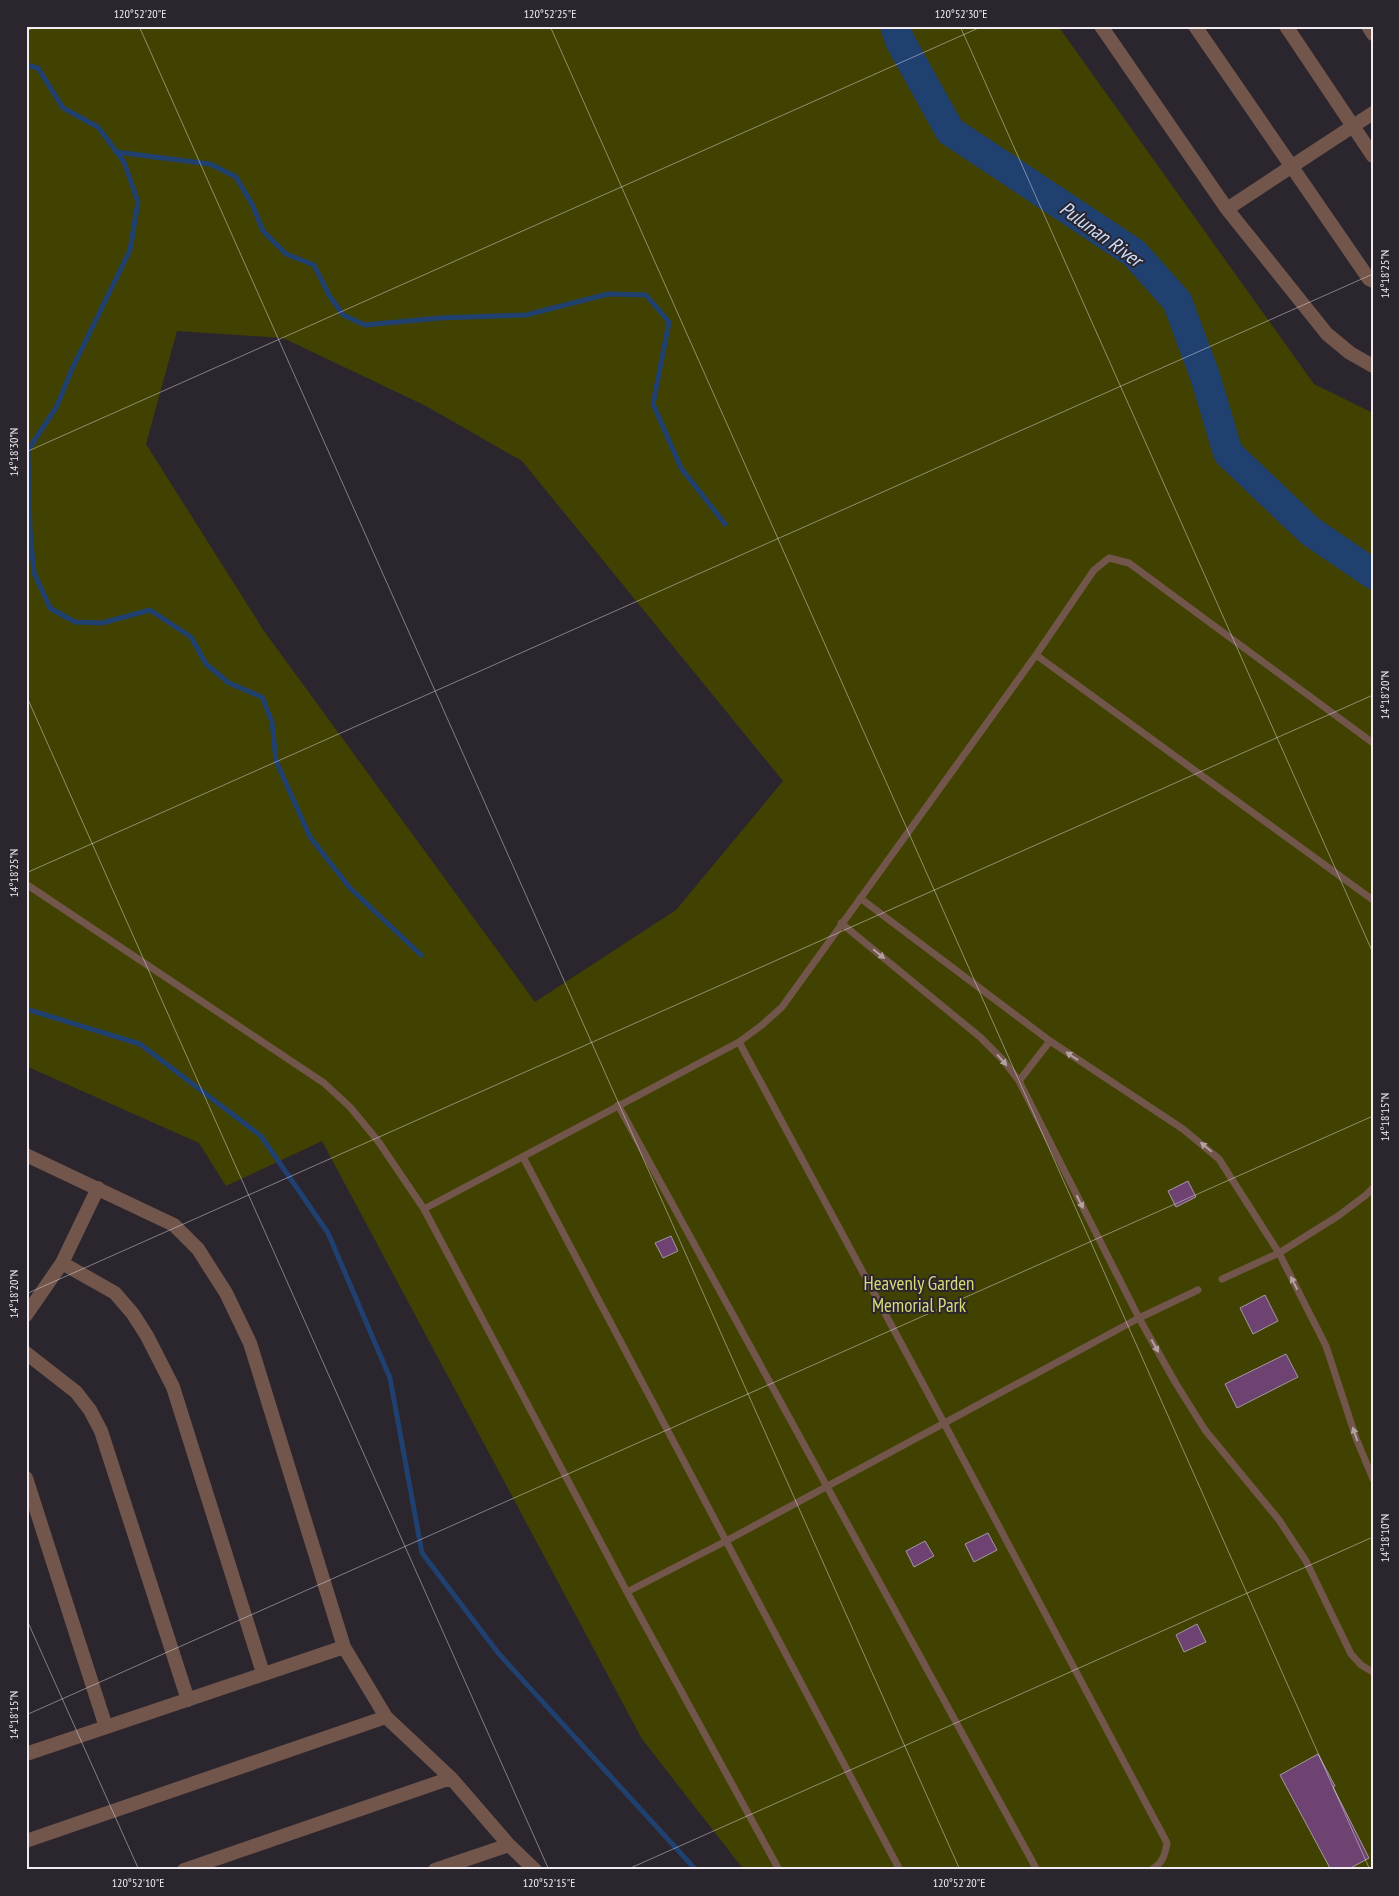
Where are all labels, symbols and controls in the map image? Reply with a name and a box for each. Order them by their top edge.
text: 120°52'20"E [114,6,166,21]
text: 120°52'25"E [524,6,576,21]
text: 120°52'30"E [935,6,987,21]
water label: Pulunan River [1055,195,1149,274]
text: 14°18'25"N [1377,250,1392,298]
text: 14°18'30"N [6,428,21,476]
text: 14°18'20"N [1377,671,1392,719]
text: 14°18'25"N [6,849,21,897]
one-way arrow [872,948,885,959]
one-way arrow [1066,1051,1079,1061]
one-way arrow [996,1053,1008,1065]
text: 14°18'15"N [1377,1093,1392,1141]
one-way arrow [1200,1142,1213,1153]
one-way arrow [1076,1194,1084,1209]
text: 14°18'20"N [6,1270,21,1318]
park label: Heavenly Garden Memorial Park [864,1271,974,1317]
one-way arrow [1290,1276,1298,1290]
one-way arrow [1150,1339,1159,1353]
one-way arrow [1350,1426,1358,1441]
text: 14°18'10"N [1377,1514,1392,1562]
text: 14°18'15"N [6,1691,21,1739]
text: 120°52'10"E [112,1875,164,1890]
text: 120°52'15"E [523,1875,575,1890]
text: 120°52'20"E [933,1875,985,1890]

